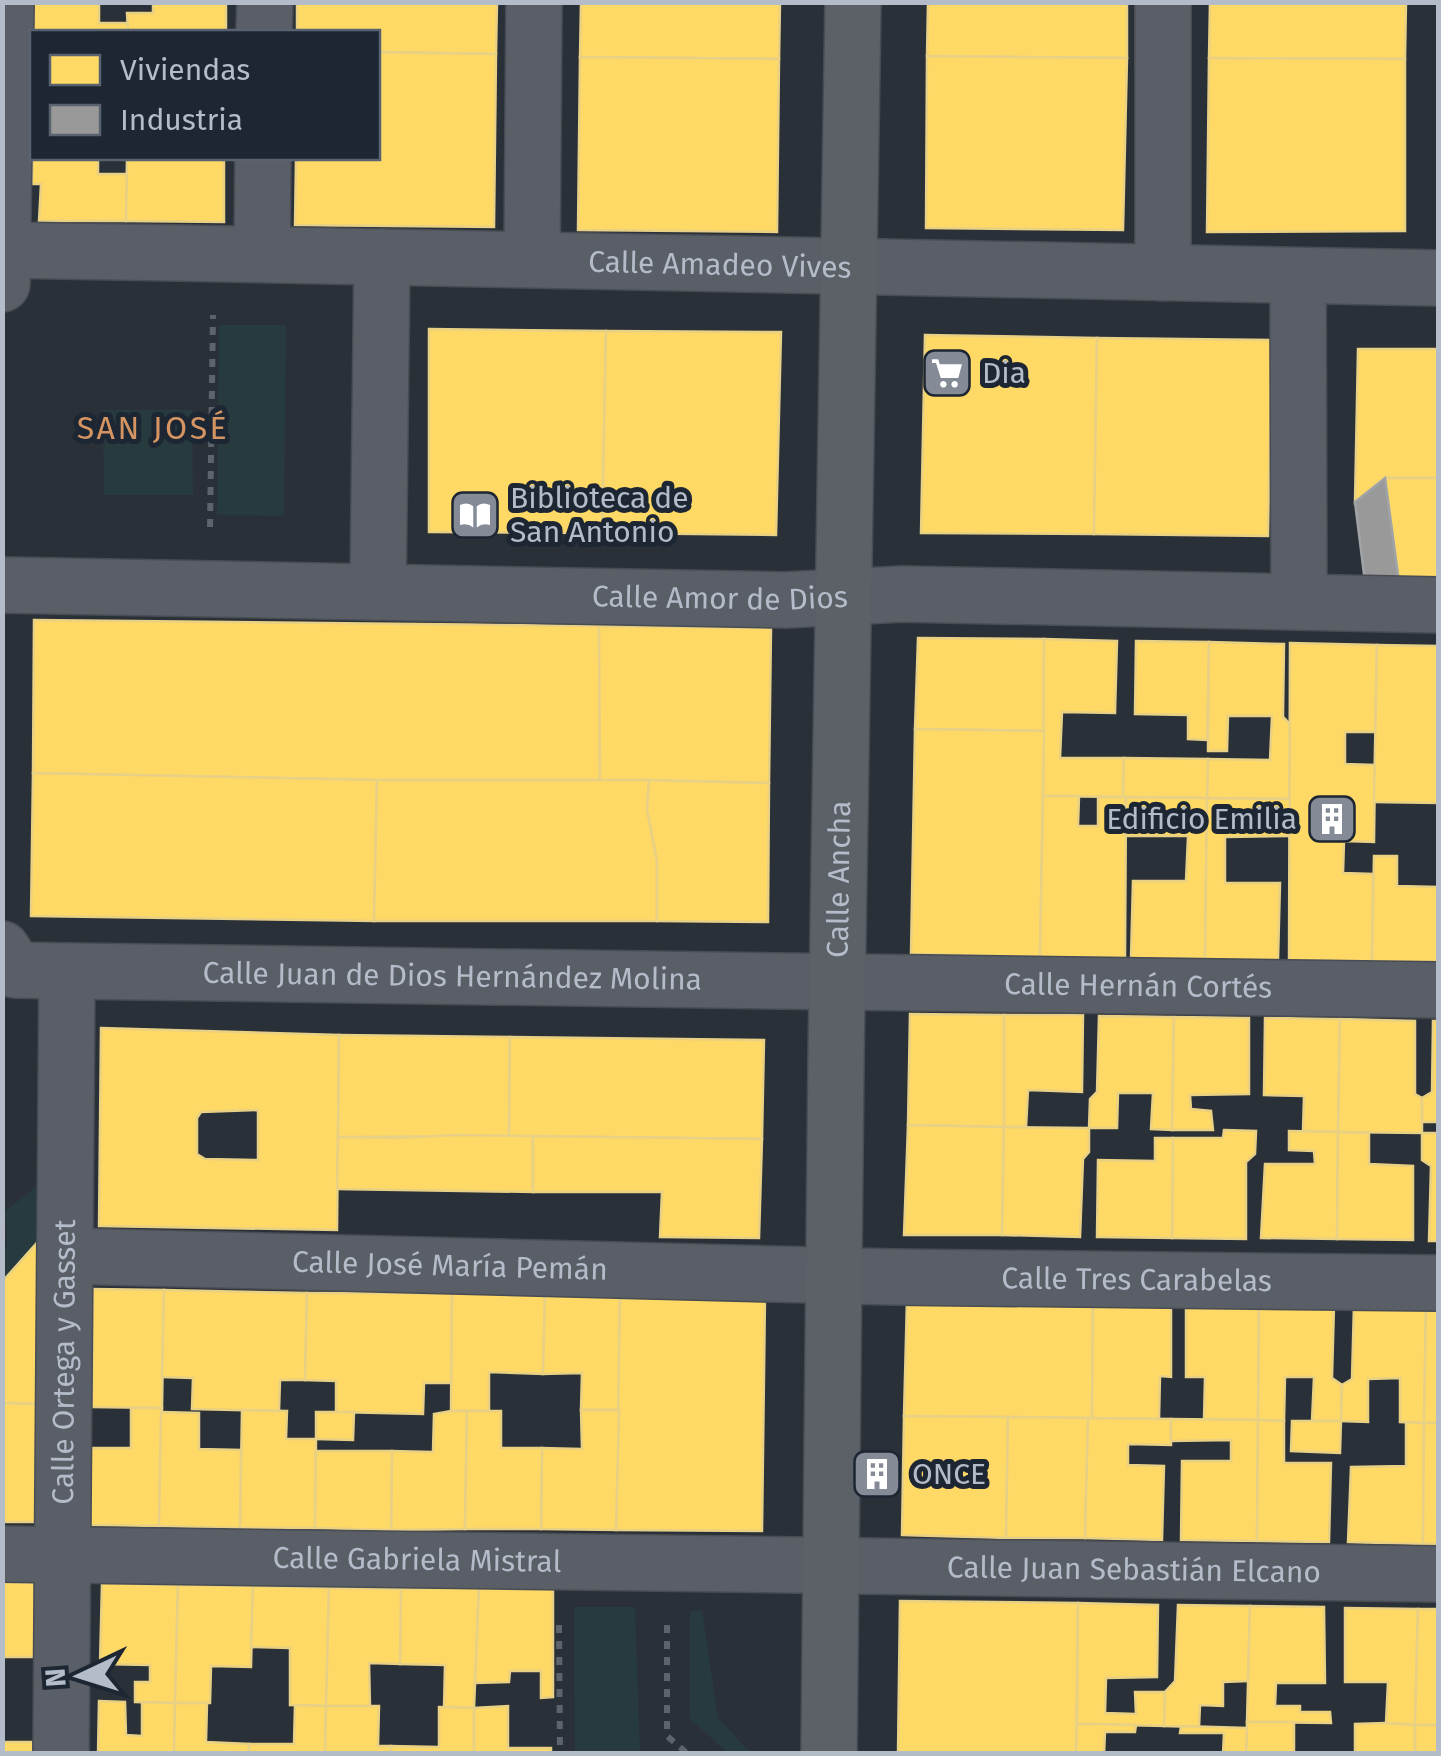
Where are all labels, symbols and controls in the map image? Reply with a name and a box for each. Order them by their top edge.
legend [30,30,380,160]
text: Viviendas [120,52,250,88]
text: Industria [120,102,243,138]
street label: Calle Amadeo Vives [588,244,852,286]
supermarket icon: Dia [921,347,973,399]
place label: Dia [982,355,1026,391]
district label: SAN JOSÉ [77,409,229,447]
place label: Biblioteca de San Antonio [510,480,689,550]
library icon: Biblioteca de San Antonio [449,489,501,541]
street label: Calle Amor de Dios [592,578,849,618]
building icon: Edificio Emilia [1306,793,1358,845]
street label: Calle Ancha [820,800,858,958]
place label: Edificio Emilia [1106,801,1297,837]
street label: Calle Juan de Dios Hernández Molina [202,955,702,998]
street label: Calle Hernán Cortés [1004,966,1273,1006]
street label: Calle Ortega y Gasset [45,1219,83,1505]
street label: Calle José María Pemán [292,1244,608,1288]
street label: Calle Tres Carabelas [1001,1260,1272,1299]
building icon: ONCE [851,1448,903,1500]
place label: ONCE [912,1456,986,1492]
street label: Calle Gabriela Mistral [272,1540,562,1580]
street label: Calle Juan Sebastián Elcano [947,1549,1321,1590]
north arrow [30,1626,130,1726]
text: N [38,1667,73,1688]

